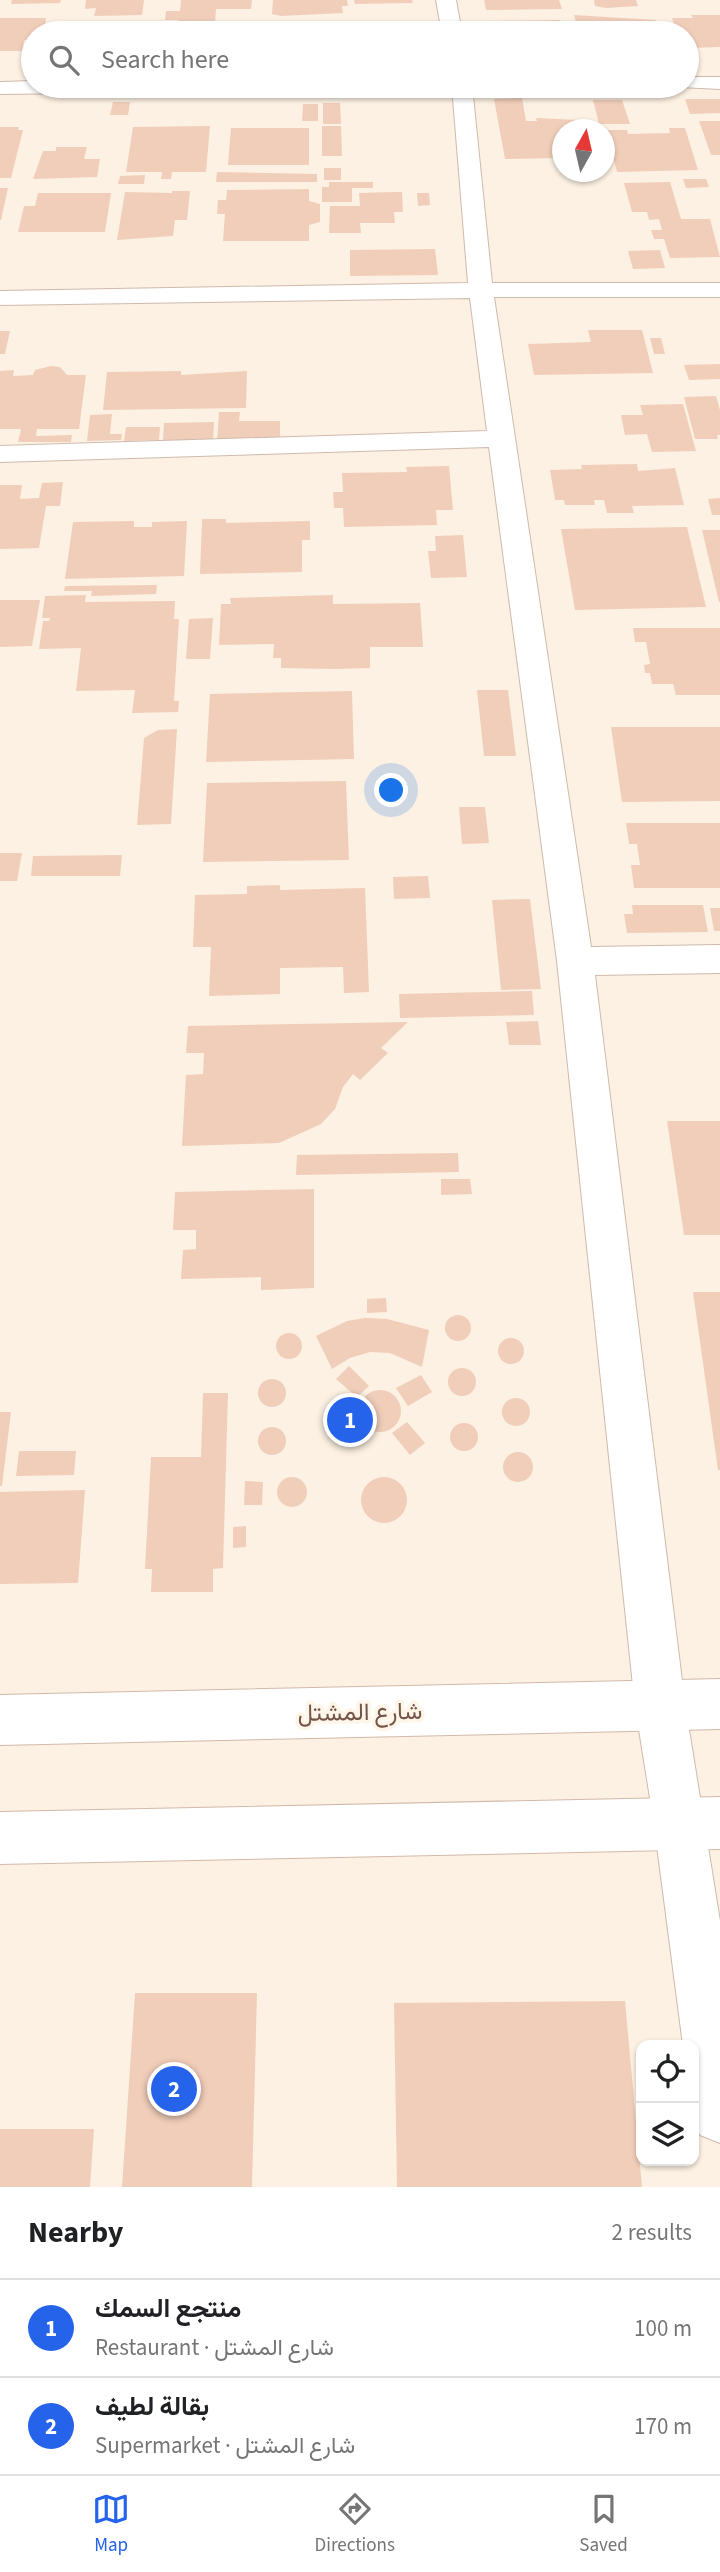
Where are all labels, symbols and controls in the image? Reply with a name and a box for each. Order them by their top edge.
search box [21,21,699,98]
icon: search [45,41,83,79]
text: Search here [101,41,229,78]
north arrow [552,119,615,182]
your location [374,773,408,807]
pin: 1 [327,1394,373,1446]
street label: شارع المشتل [297,1694,423,1731]
map controls [636,2040,699,2166]
button: locate [636,2040,699,2103]
pin: 2 [151,2063,197,2115]
button: layers [636,2103,699,2166]
text: Nearby [28,2211,123,2254]
text: 2 results [612,2216,692,2249]
text: منتجع السمك [95,2290,241,2327]
text: 1 [45,2312,57,2345]
text: 100 m [634,2312,692,2345]
text: Restaurant · شارع المشتل [95,2331,334,2364]
text: بقالة لطيف [95,2388,209,2425]
text: 2 [45,2410,57,2443]
text: 170 m [634,2410,692,2443]
text: Supermarket · شارع المشتل [95,2429,355,2462]
tab: Map [92,2490,130,2559]
tab: Directions [315,2490,395,2559]
tab: Saved [579,2490,628,2559]

